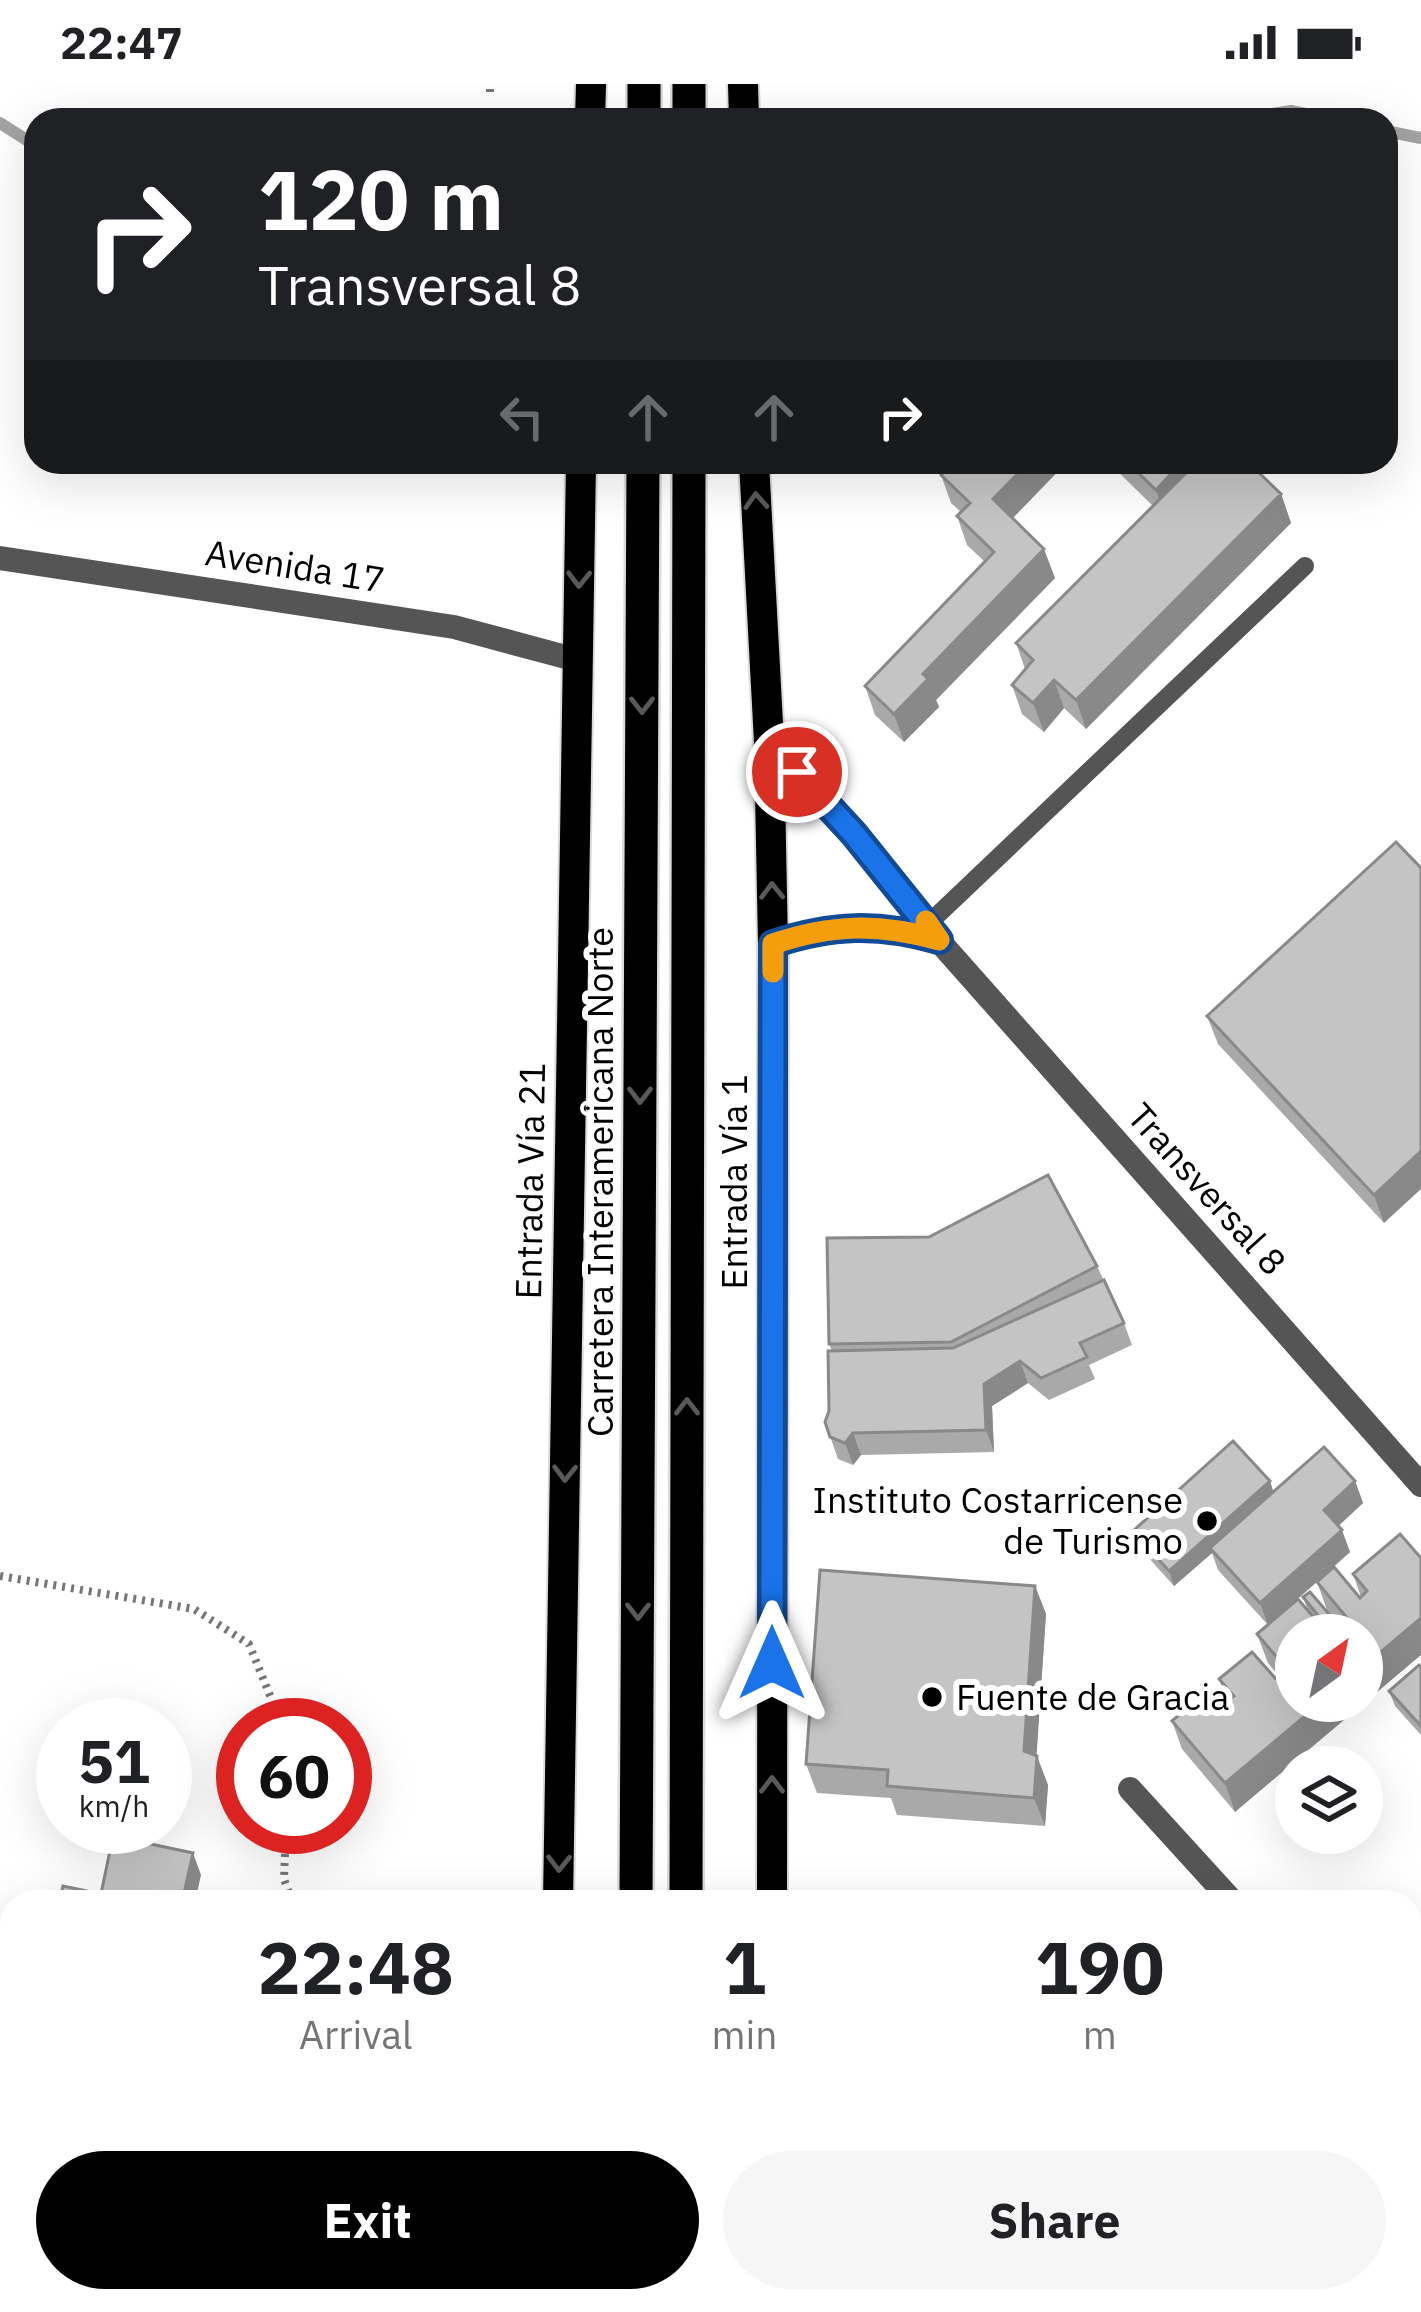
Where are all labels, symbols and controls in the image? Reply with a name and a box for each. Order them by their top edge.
text: 22:47 [60,13,183,71]
text: 120 m [258,144,504,253]
icon: right [60,156,216,312]
text: Transversal 8 [258,250,582,320]
icon: left [489,384,555,450]
icon: ahead [615,384,681,450]
icon: ahead [741,384,807,450]
icon: right [867,384,933,450]
one-way arrow [743,491,769,510]
street label: Avenida 17 [202,528,388,603]
one-way arrow [566,570,592,589]
one-way arrow [629,696,655,715]
pin [746,721,848,823]
icon: arrive [764,739,830,805]
one-way arrow [760,881,786,900]
street label: Carretera Interamericana Norte [576,927,623,1437]
street label: Entrada Vía 21 [504,1062,555,1300]
street label: Entrada Vía 1 [710,1074,757,1290]
one-way arrow [627,1087,653,1105]
street label: Transversal 8 [1118,1093,1297,1285]
one-way arrow [674,1397,700,1415]
one-way arrow [552,1464,578,1483]
place label: Instituto Costarricense de Turismo [813,1476,1183,1564]
marker: Instituto Costarricense de Turismo [1194,1508,1220,1534]
position arrow [709,1600,835,1726]
one-way arrow [625,1602,651,1621]
north arrow [1275,1614,1383,1722]
map controls [1275,1614,1383,1854]
place label: Fuente de Gracia [956,1673,1229,1720]
marker: Fuente de Gracia [919,1684,945,1710]
speed limit sign: 60 [216,1698,372,1854]
text: 51 [78,1721,150,1800]
button: layers [1275,1746,1383,1854]
one-way arrow [759,1775,785,1793]
text: km/h [79,1786,149,1825]
one-way arrow [546,1854,572,1873]
text: 22:48 [257,1920,454,2014]
text: 1 [723,1920,766,2014]
text: 190 [1035,1920,1165,2014]
text: Arrival [299,2009,413,2060]
text: min [712,2009,777,2060]
text: m [1083,2009,1117,2060]
button: Exit [36,2151,699,2289]
button: Share [723,2151,1386,2289]

